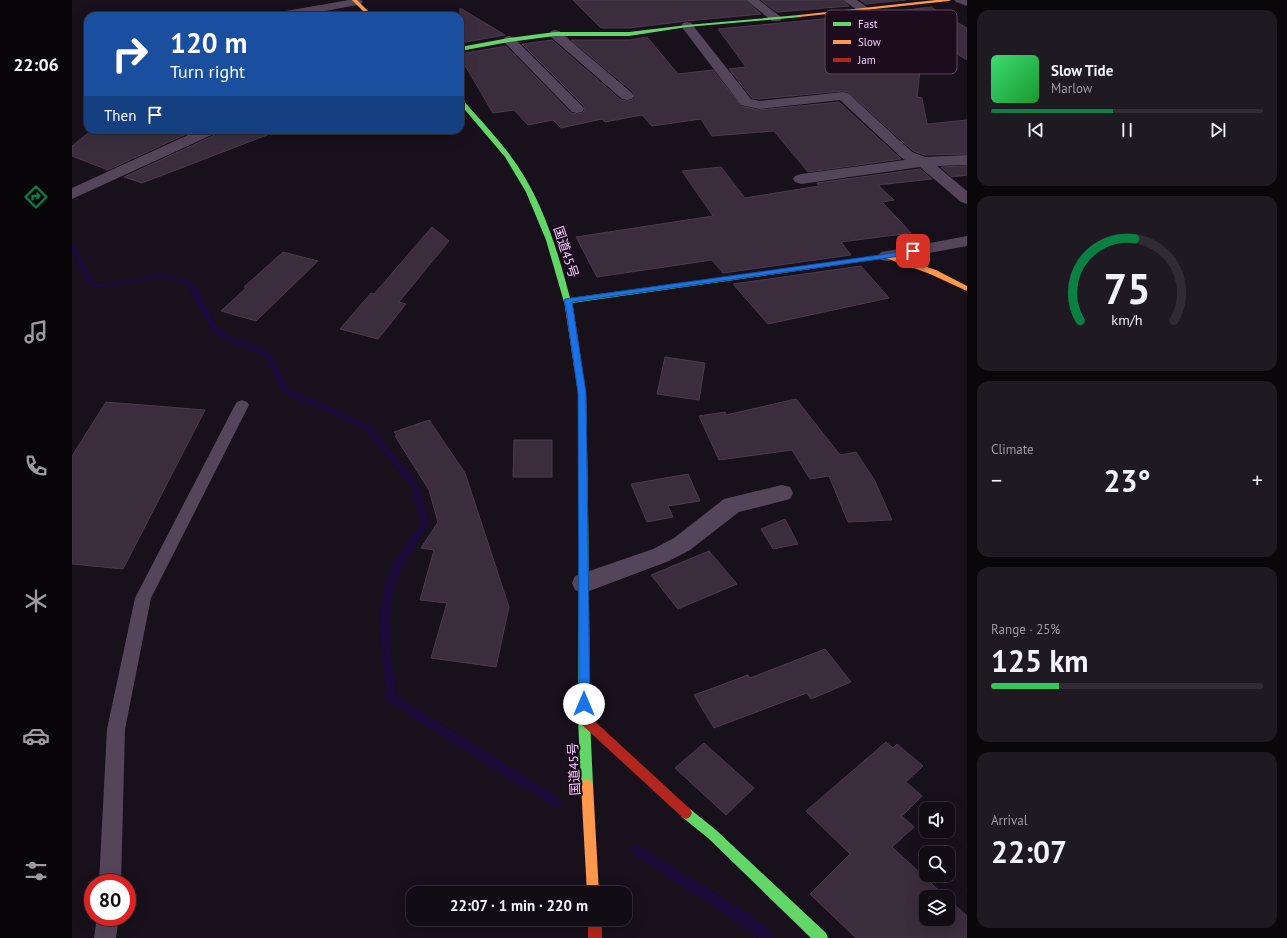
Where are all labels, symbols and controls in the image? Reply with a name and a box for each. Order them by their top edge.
legend [825,10,957,74]
text: Fast [858,17,878,31]
text: 120 m [170,24,247,61]
icon: right [104,28,156,80]
text: Slow [858,35,881,49]
text: 22:06 [13,53,59,76]
text: Jam [857,53,876,67]
text: Turn right [170,60,245,83]
text: Slow Tide [1051,61,1113,80]
text: Marlow [1051,80,1092,97]
icon: arrive [144,104,166,126]
text: Then [104,106,136,125]
icon: previous [1025,119,1047,141]
icon: pause [1116,119,1138,141]
icon: next [1207,119,1229,141]
icon: directions [22,183,50,211]
street label: 国道45号 [550,224,582,280]
pin [896,234,930,268]
icon: arrive [902,240,924,262]
text: 75 [1103,262,1151,315]
text: km/h [1111,310,1143,329]
icon: music [22,318,50,346]
text: Climate [991,441,1034,458]
icon: phone [22,452,50,480]
text: 23° [1103,461,1151,500]
text: − [991,466,1002,494]
text: + [1252,466,1263,494]
icon: climate [22,587,50,615]
text: Range · 25% [991,621,1060,638]
text: 125 km [991,641,1089,680]
position arrow [563,683,605,725]
icon: car [22,722,50,750]
street label: 国道45号 [564,742,584,796]
map controls [919,802,955,926]
button: sound [919,802,955,838]
text: Arrival [991,812,1027,829]
text: 22:07 [991,832,1067,871]
button: search [919,846,955,882]
icon: filters [22,857,50,885]
speed limit sign: 80 [84,874,136,926]
button: layers [919,890,955,926]
text: 22:07 · 1 min · 220 m [450,896,588,915]

